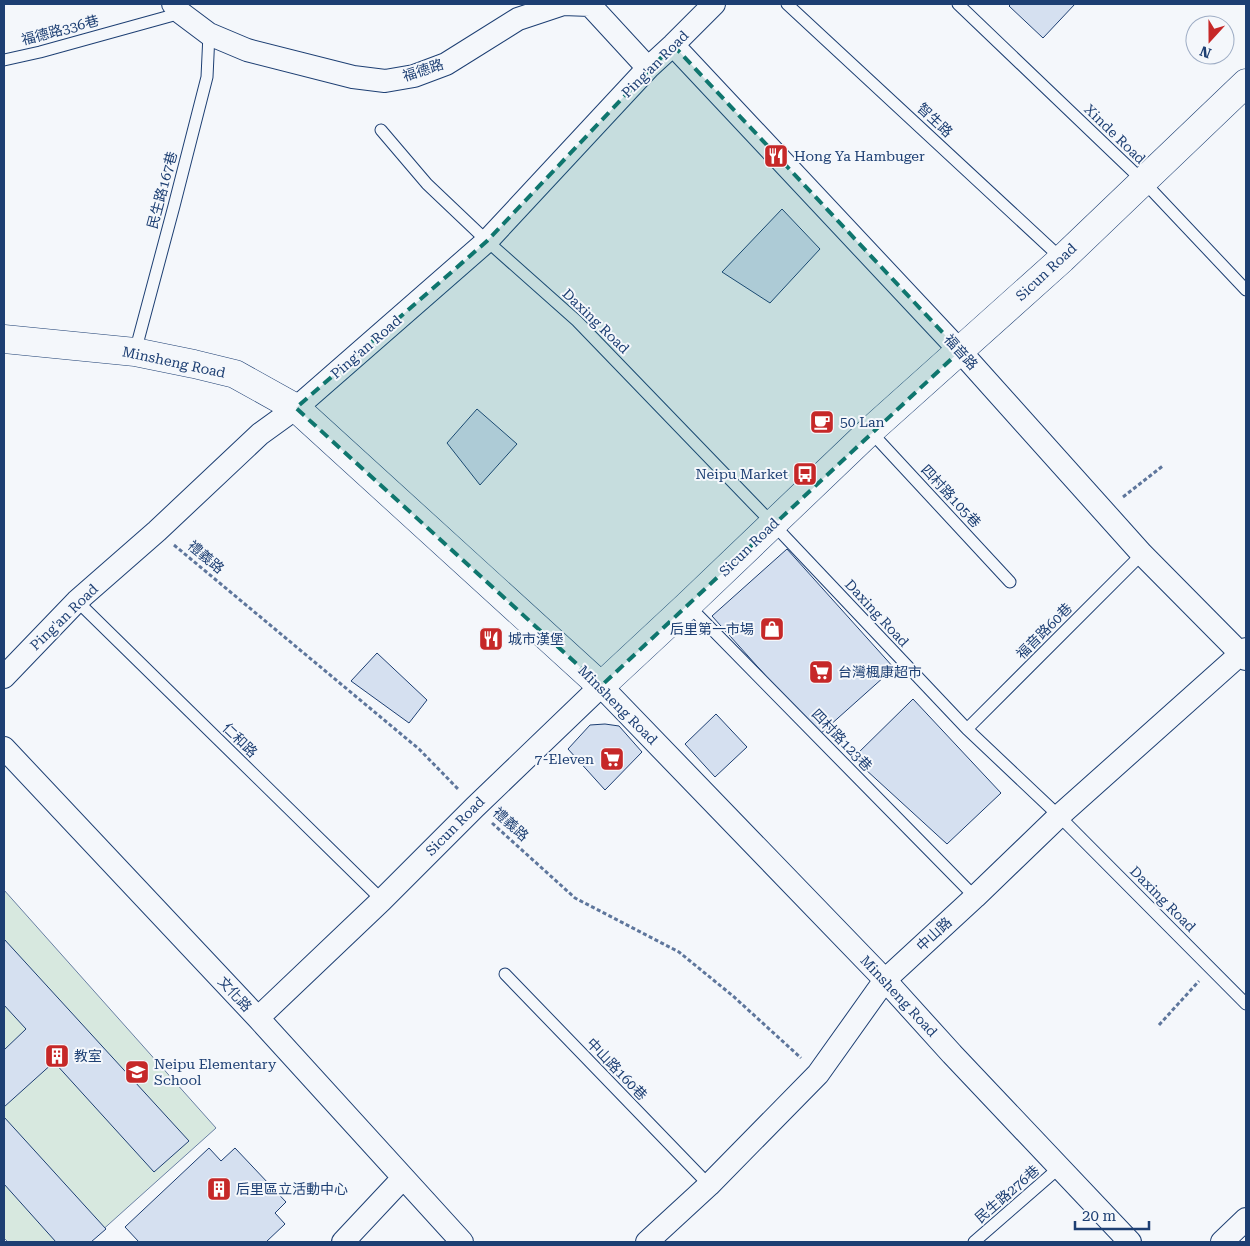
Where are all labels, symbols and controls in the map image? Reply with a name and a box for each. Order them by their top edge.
street label: 福德路336巷 [20,12,100,48]
north arrow [1185,15,1235,65]
street label: Ping'an Road [618,27,692,101]
text: N [1197,43,1213,62]
street label: 福德路 [401,56,445,84]
street label: 智生路 [914,100,956,140]
street label: Xinde Road [1081,101,1149,167]
restaurant icon: Hong Ya Hambuger [763,143,789,169]
place label: Hong Ya Hambuger [794,148,925,164]
street label: 民生路167巷 [144,150,180,230]
street label: Sicun Road [1012,240,1080,304]
street label: Daxing Road [559,285,633,357]
street label: Ping'an Road [328,312,404,382]
street label: 福音路 [941,331,981,373]
street label: Minsheng Road [121,343,227,381]
cafe icon: 50 Lan [809,409,835,435]
place label: 50 Lan [840,414,885,430]
bus stop icon: Neipu Market [792,461,818,487]
street label: 四村路105巷 [918,461,984,531]
place label: Neipu Market [695,466,788,482]
street label: Sicun Road [716,515,782,579]
street label: 禮義路 [185,537,227,577]
street label: Daxing Road [842,576,912,650]
street label: Ping'an Road [27,581,101,653]
street label: 福音路60巷 [1013,600,1075,662]
shop icon: 后里第一市場 [759,616,785,642]
place label: 后里第一市場 [670,621,754,637]
restaurant icon: 城市漢堡 [478,626,504,652]
place label: 城市漢堡 [508,631,564,647]
supermarket icon: 台灣楓康超市 [808,659,834,685]
street label: Minsheng Road [575,662,661,748]
place label: 台灣楓康超市 [838,664,922,680]
street label: 四村路123巷 [809,706,875,774]
street label: 仁和路 [219,720,261,760]
supermarket icon: 7-Eleven [599,746,625,772]
place label: 7-Eleven [535,751,594,767]
street label: Sicun Road [422,793,488,859]
street label: 禮義路 [490,804,532,844]
street label: Daxing Road [1127,863,1199,935]
street label: 中山路 [913,914,955,954]
street label: Minsheng Road [857,952,941,1040]
street label: 文化路 [215,973,255,1015]
street label: 中山路160巷 [584,1035,650,1103]
building icon: 教室 [44,1043,70,1069]
place label: 教室 [74,1048,102,1064]
place label: Neipu Elementary School [154,1056,277,1088]
school or university icon: Neipu Elementary School [124,1059,150,1085]
street label: 民生路276巷 [972,1162,1042,1226]
building icon: 后里區立活動中心 [206,1176,232,1202]
place label: 后里區立活動中心 [236,1181,348,1197]
scale bar [1075,1198,1149,1230]
text: 20 m [1082,1207,1117,1225]

